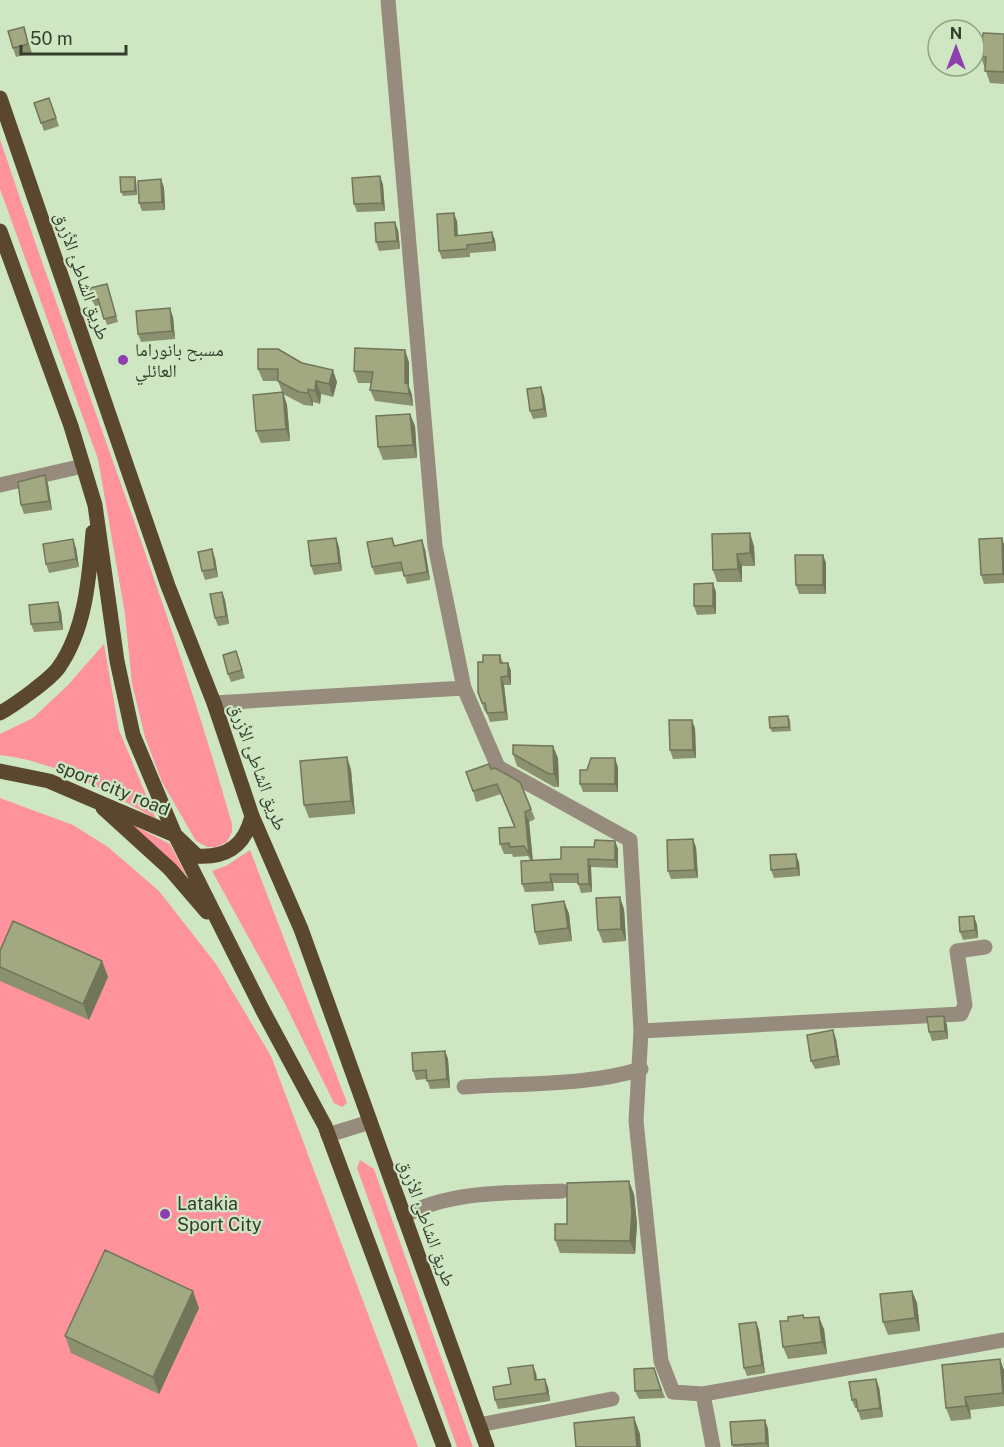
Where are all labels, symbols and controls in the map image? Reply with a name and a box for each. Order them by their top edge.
scale bar [21,18,126,56]
north arrow [926,18,986,78]
text: N [950,24,962,43]
text: 50 m [30,28,73,49]
street label: طريق الشاطئ الأزرق [50,209,114,343]
place label: مسبح بانوراما العائلي [135,339,224,386]
marker: مسبح بانوراما العائلي [116,353,130,367]
street label: طريق الشاطئ الأزرق [225,700,291,834]
street label: sport city road [53,755,173,820]
street label: طريق الشاطئ الأزرق [394,1156,460,1290]
place label: Latakia Sport City [177,1193,262,1235]
marker: Latakia Sport City [158,1207,172,1221]

